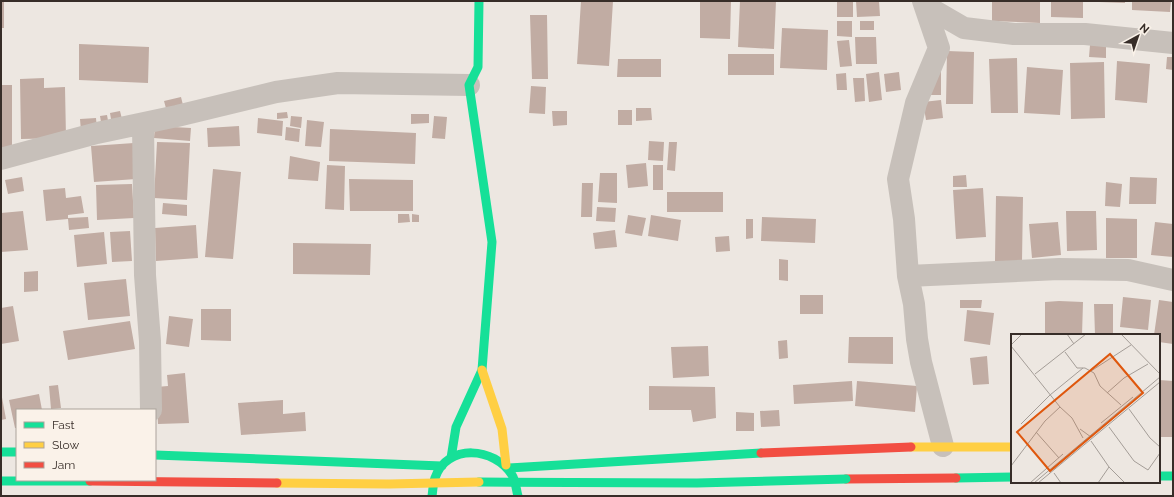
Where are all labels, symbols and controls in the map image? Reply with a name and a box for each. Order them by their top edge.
north arrow [1118,16,1158,56]
text: N [1137,21,1152,36]
inset map [1011,334,1160,483]
legend [16,409,156,481]
text: Fast [52,418,75,432]
text: Slow [52,438,79,452]
text: Jam [52,458,75,472]

